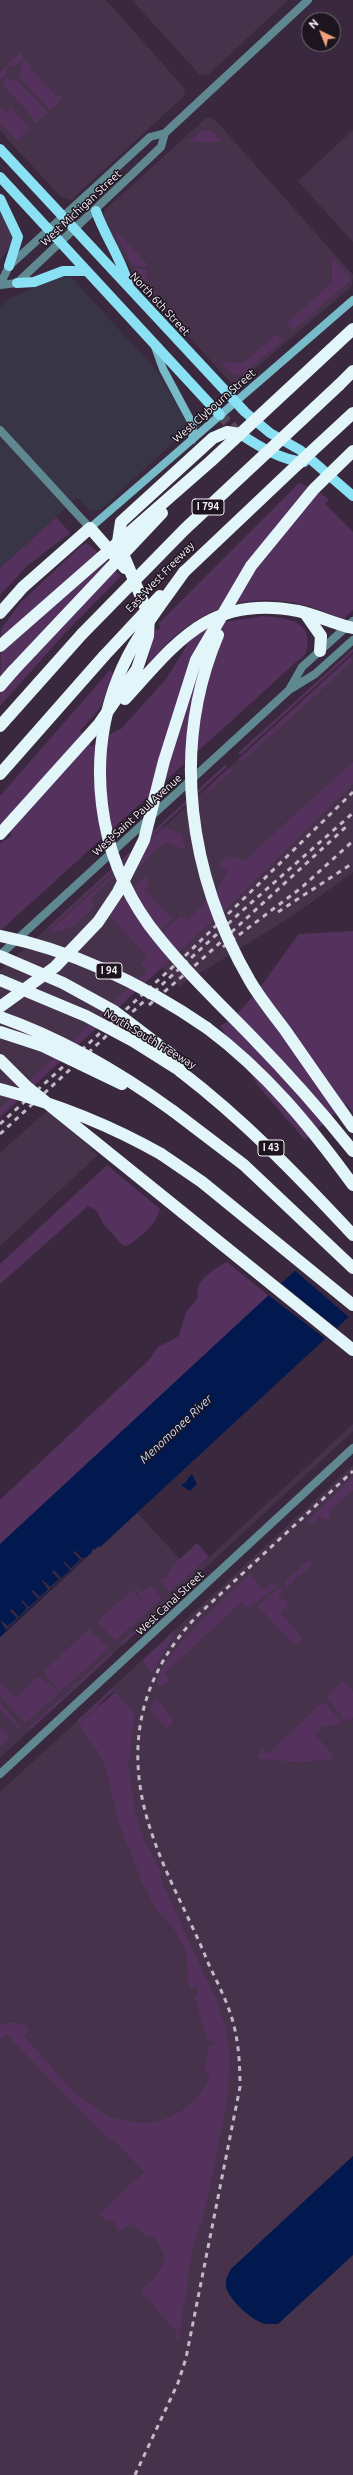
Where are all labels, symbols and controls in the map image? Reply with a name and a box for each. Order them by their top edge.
north arrow [301,12,341,52]
text: N [306,17,321,31]
street label: West Michigan Street [38,167,124,249]
street label: North 6th Street [127,270,193,338]
street label: West Clybourn Street [170,366,258,446]
road number: I 794 [192,499,224,515]
street label: East-West Freeway [123,539,197,615]
street label: West Saint Paul Avenue [90,771,184,859]
road number: I 94 [96,963,122,979]
street label: North-South Freeway [102,1006,198,1072]
road number: I 43 [258,1140,284,1156]
water label: Menomonee River [137,1392,215,1466]
street label: West Canal Street [133,1568,207,1638]

